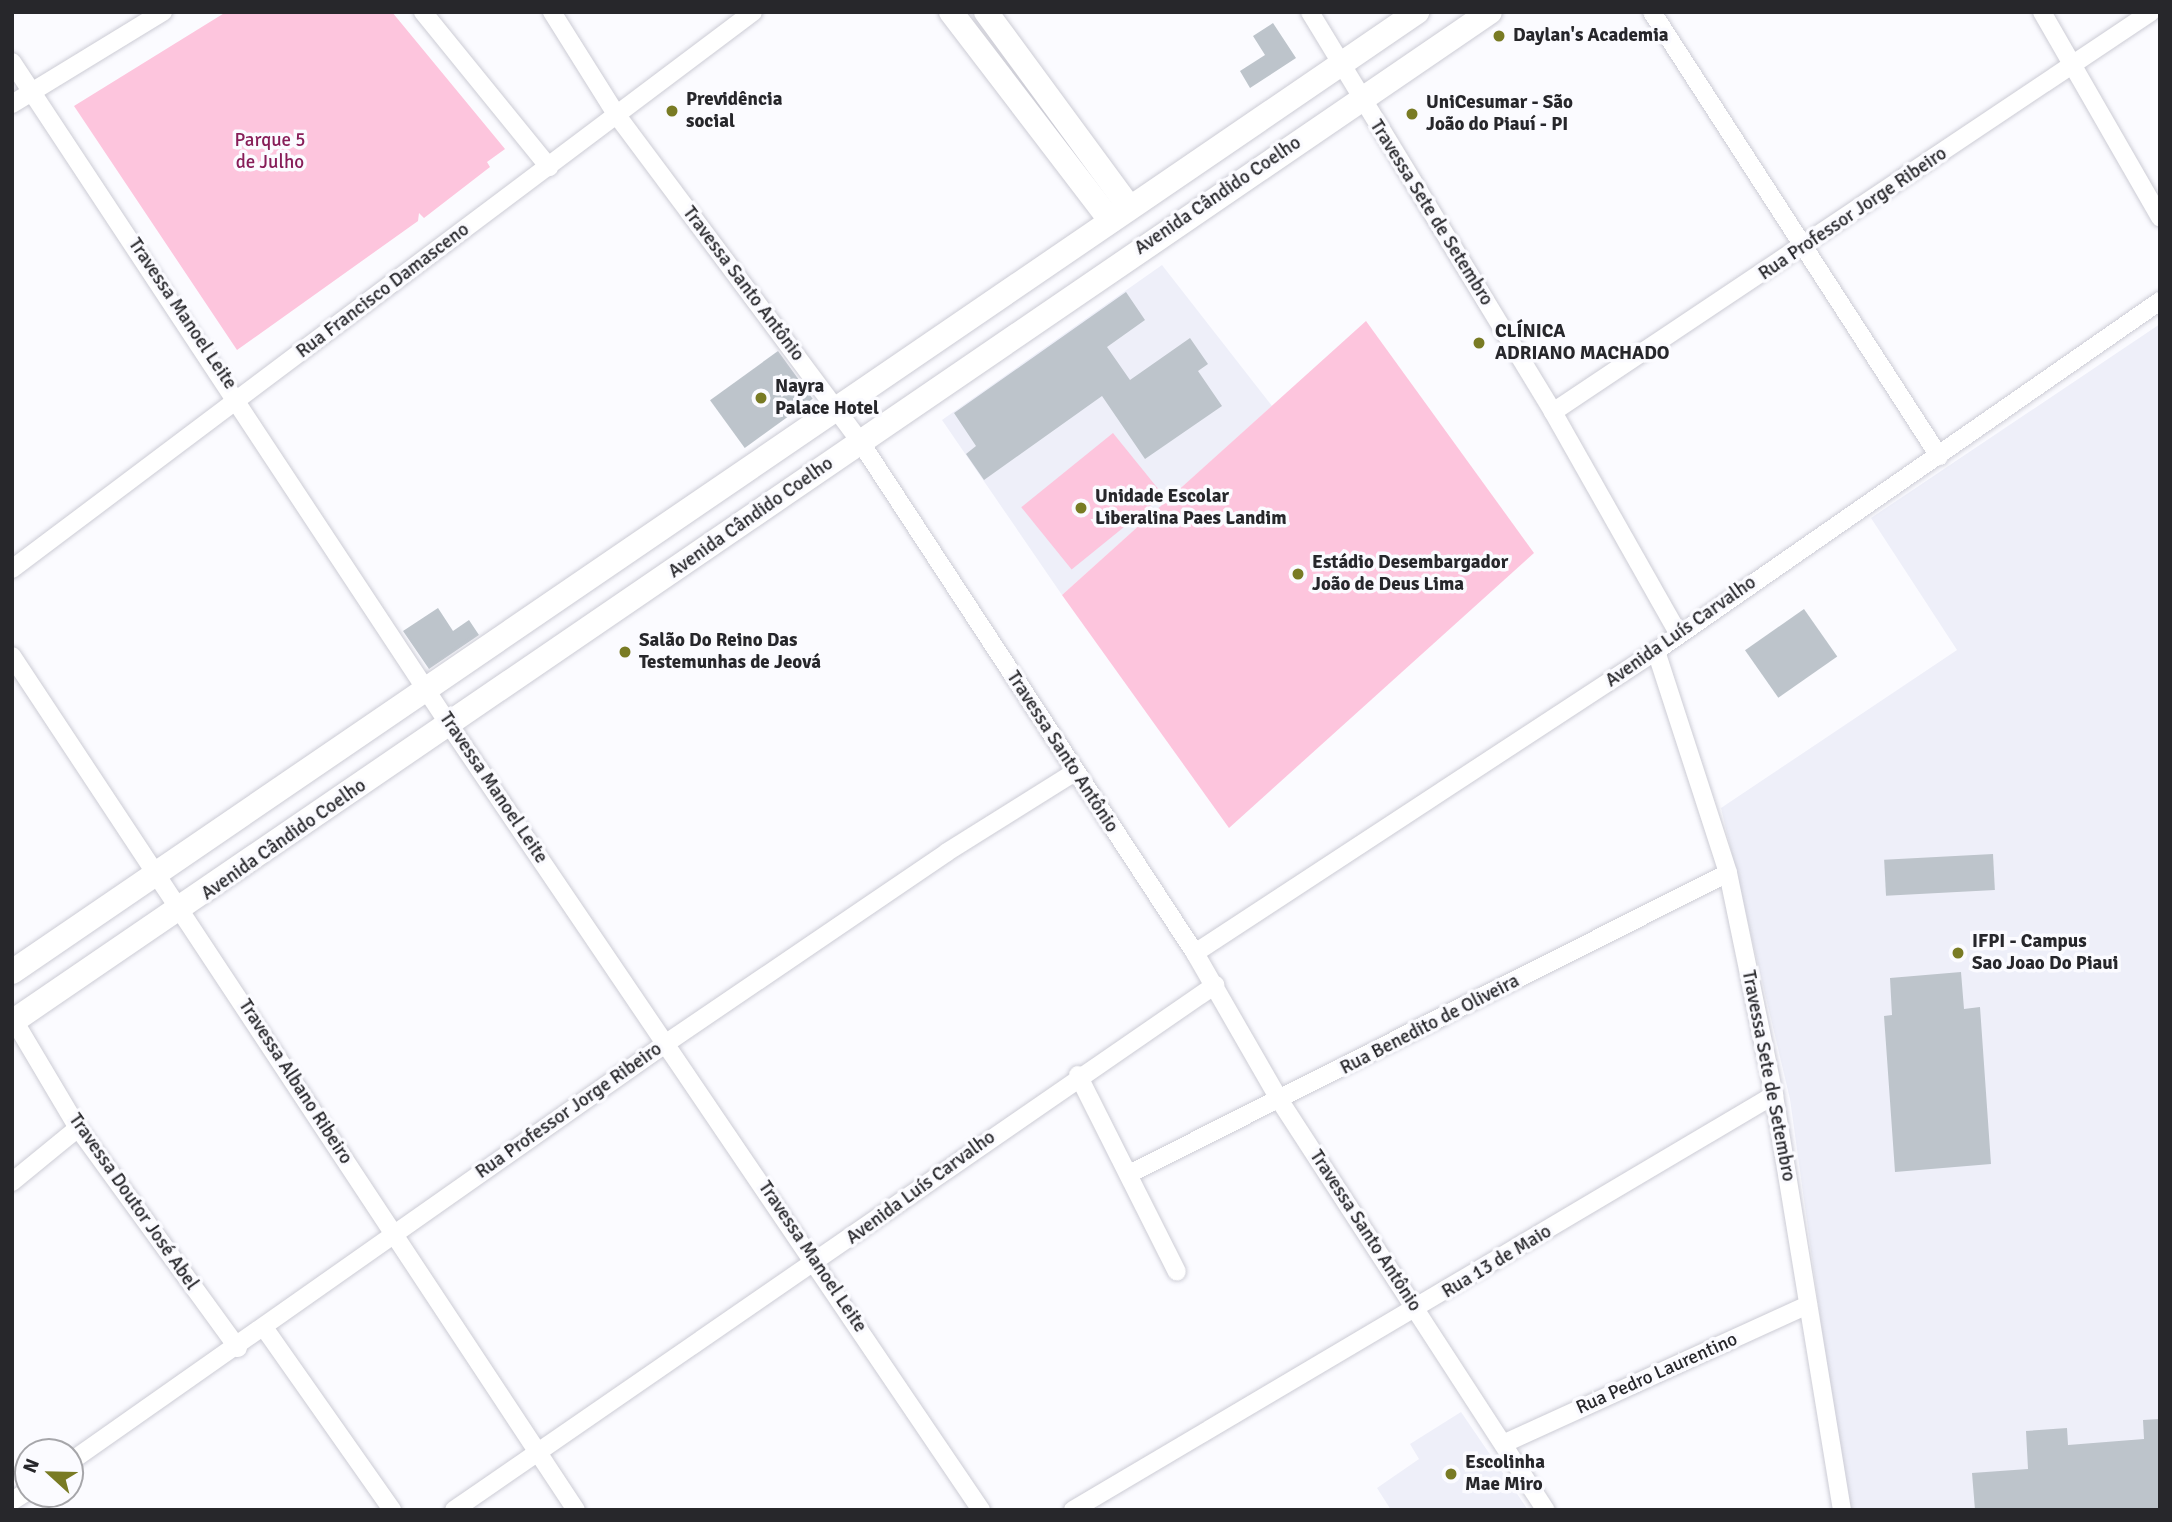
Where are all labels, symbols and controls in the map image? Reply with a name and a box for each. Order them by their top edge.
place label: Daylan's Academia [1513,25,1669,47]
marker: Daylan's Academia [1491,28,1507,44]
place label: Previdência social [686,89,783,133]
place label: UniCesumar - São João do Piauí - PI [1426,92,1573,136]
marker: Previdência social [664,103,680,119]
marker: UniCesumar - São João do Piauí - PI [1404,106,1420,122]
street label: Travessa Sete de Setembro [1364,116,1498,310]
park label: Parque 5 de Julho [234,130,306,174]
street label: Avenida Cândido Coelho [1130,132,1306,260]
street label: Rua Professor Jorge Ribeiro [1755,142,1951,286]
street label: Travessa Santo Antônio [677,202,809,366]
street label: Rua Francisco Damasceno [292,219,474,363]
street label: Travessa Manoel Leite [123,234,241,394]
place label: CLÍNICA ADRIANO MACHADO [1495,321,1669,365]
marker: CLÍNICA ADRIANO MACHADO [1469,333,1489,353]
place label: Nayra Palace Hotel [775,376,879,420]
marker: Nayra Palace Hotel [753,390,769,406]
street label: Avenida Cândido Coelho [664,453,838,583]
place label: Unidade Escolar Liberalina Paes Landim [1095,486,1287,530]
marker: Unidade Escolar Liberalina Paes Landim [1073,500,1089,516]
place label: Estádio Desembargador João de Deus Lima [1312,552,1508,596]
marker: Estádio Desembargador João de Deus Lima [1290,566,1306,582]
street label: Avenida Luís Carvalho [1601,571,1761,693]
place label: Salão Do Reino Das Testemunhas de Jeová [639,630,821,674]
marker: Salão Do Reino Das Testemunhas de Jeová [617,644,633,660]
street label: Travessa Santo Antônio [1001,667,1123,837]
street label: Travessa Manoel Leite [434,708,552,868]
street label: Avenida Cândido Coelho [197,775,371,905]
place label: IFPI - Campus Sao Joao Do Piaui [1972,931,2118,975]
marker: IFPI - Campus Sao Joao Do Piaui [1950,945,1966,961]
street label: Travessa Sete de Setembro [1736,968,1800,1184]
street label: Rua Benedito de Oliveira [1337,970,1523,1080]
street label: Travessa Albano Ribeiro [233,995,357,1169]
street label: Rua Professor Jorge Ribeiro [471,1038,667,1184]
street label: Travessa Doutor José Abel [63,1109,203,1295]
street label: Avenida Luís Carvalho [842,1126,1000,1250]
street label: Travessa Santo Antônio [1304,1146,1426,1316]
street label: Travessa Manoel Leite [753,1177,871,1337]
street label: Rua 13 de Maio [1438,1220,1556,1304]
street label: Rua Pedro Laurentino [1573,1328,1741,1420]
north arrow [14,1438,84,1508]
place label: Escolinha Mae Miro [1465,1452,1545,1496]
text: N [18,1455,45,1477]
marker: Escolinha Mae Miro [1443,1466,1459,1482]

